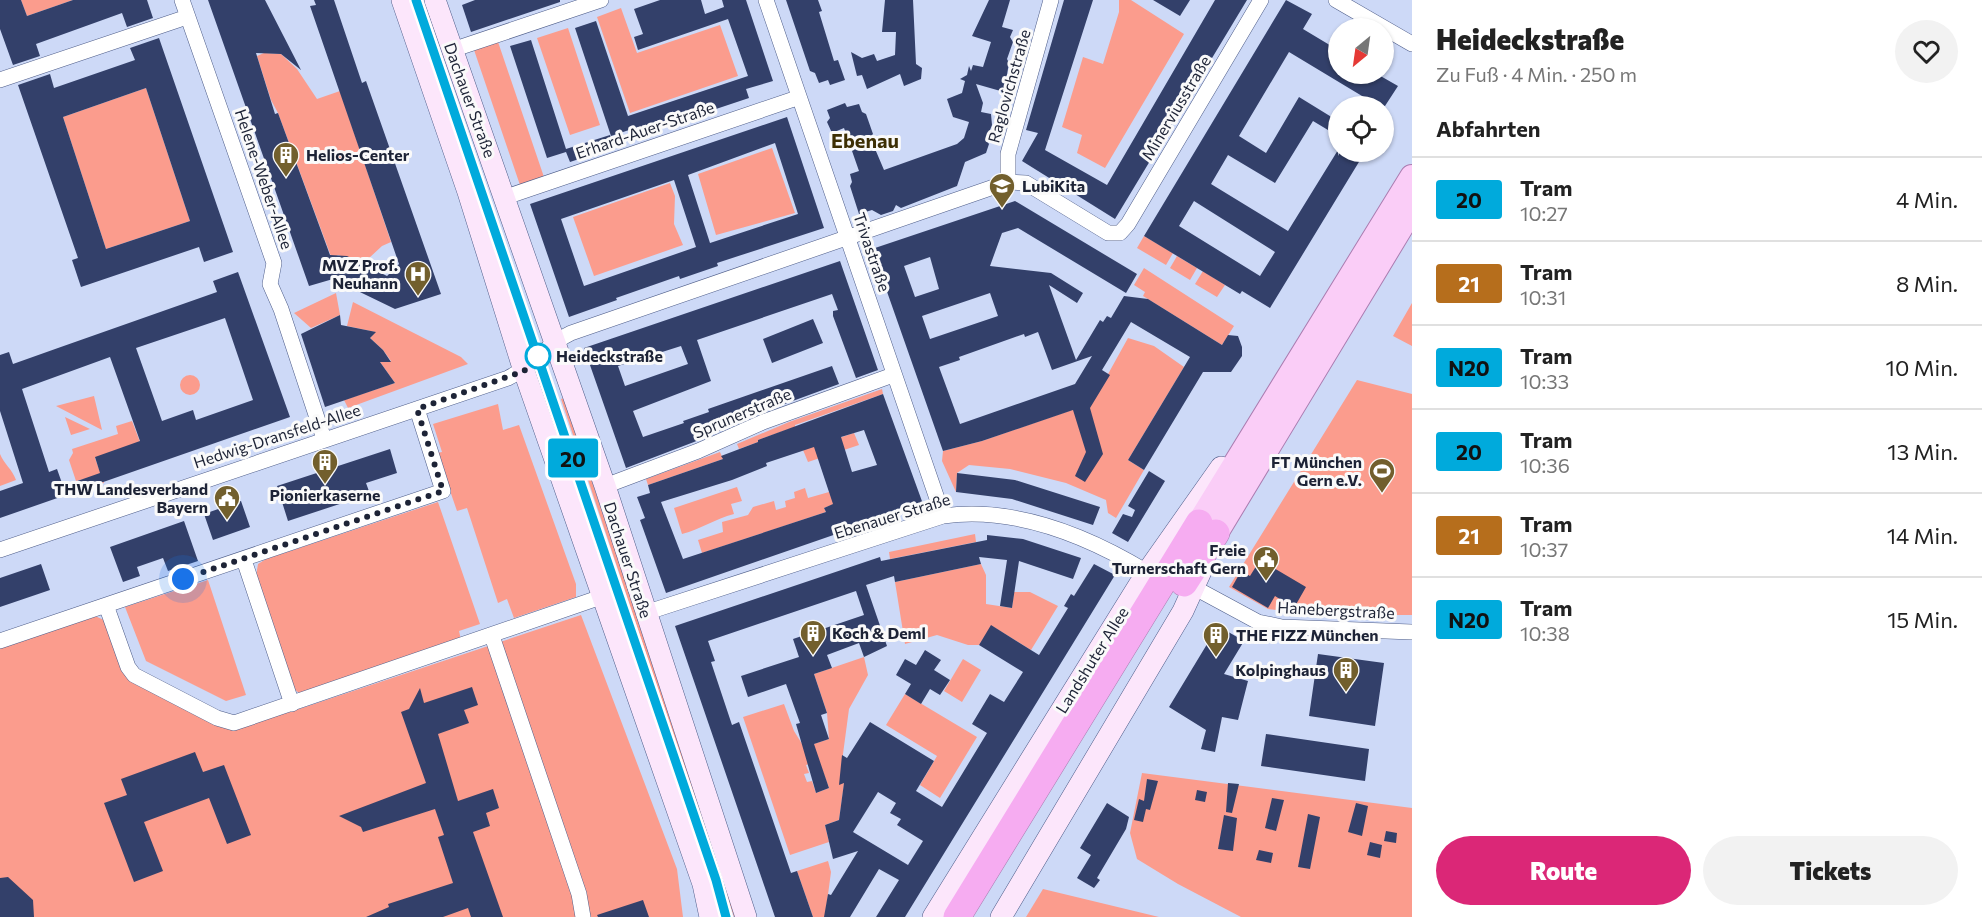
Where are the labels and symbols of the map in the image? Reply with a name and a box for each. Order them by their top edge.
north arrow [1328,18,1394,84]
street label: Raglovichstraße [983,27,1034,145]
street label: Dachauer Straße [441,40,500,160]
street label: Minerviusstraße [1137,52,1214,163]
street label: Erhard-Auer-Straße [573,97,717,162]
street label: Helene-Weber-Allee [232,106,297,251]
district label: Ebenau [831,128,899,152]
building icon: Helios-Center [271,140,301,178]
place label: Helios-Center [306,145,410,164]
school or university icon: LubiKita [987,171,1017,209]
place label: LubiKita [1022,176,1085,195]
street label: Trivastraße [850,210,895,294]
place label: MVZ Prof. Neuhann [322,255,398,292]
hospital icon: MVZ Prof. Neuhann [403,259,433,297]
marker: Heideckstraße [525,343,551,369]
place label: Heideckstraße [556,346,663,365]
street label: Sprunerstraße [690,383,794,442]
street label: Hedwig-Dransfeld-Allee [191,400,363,472]
line badge: 20 [546,438,600,478]
building icon: Pionierkaserne [310,447,340,485]
place label: FT München Gern e.V. [1271,452,1362,489]
sports icon: FT München Gern e.V. [1367,456,1397,494]
place label: THW Landesverband Bayern [54,479,208,516]
public building icon: THW Landesverband Bayern [212,483,242,521]
place label: Pionierkaserne [270,485,380,504]
street label: Ebenauer Straße [832,489,952,542]
street label: Dachauer Straße [601,499,656,620]
place label: Freie Turnerschaft Gern [1112,540,1246,577]
public building icon: Freie Turnerschaft Gern [1251,544,1281,582]
your location [168,564,198,594]
street label: Hanebergstraße [1277,597,1395,622]
street label: Landshuter Allee [1051,603,1132,716]
building icon: Koch & Deml [798,618,828,656]
building icon: THE FIZZ München [1201,620,1231,658]
place label: Koch & Deml [832,623,926,642]
place label: THE FIZZ München [1236,625,1379,644]
building icon: Kolpinghaus [1331,655,1361,693]
place label: Kolpinghaus [1235,660,1326,679]

